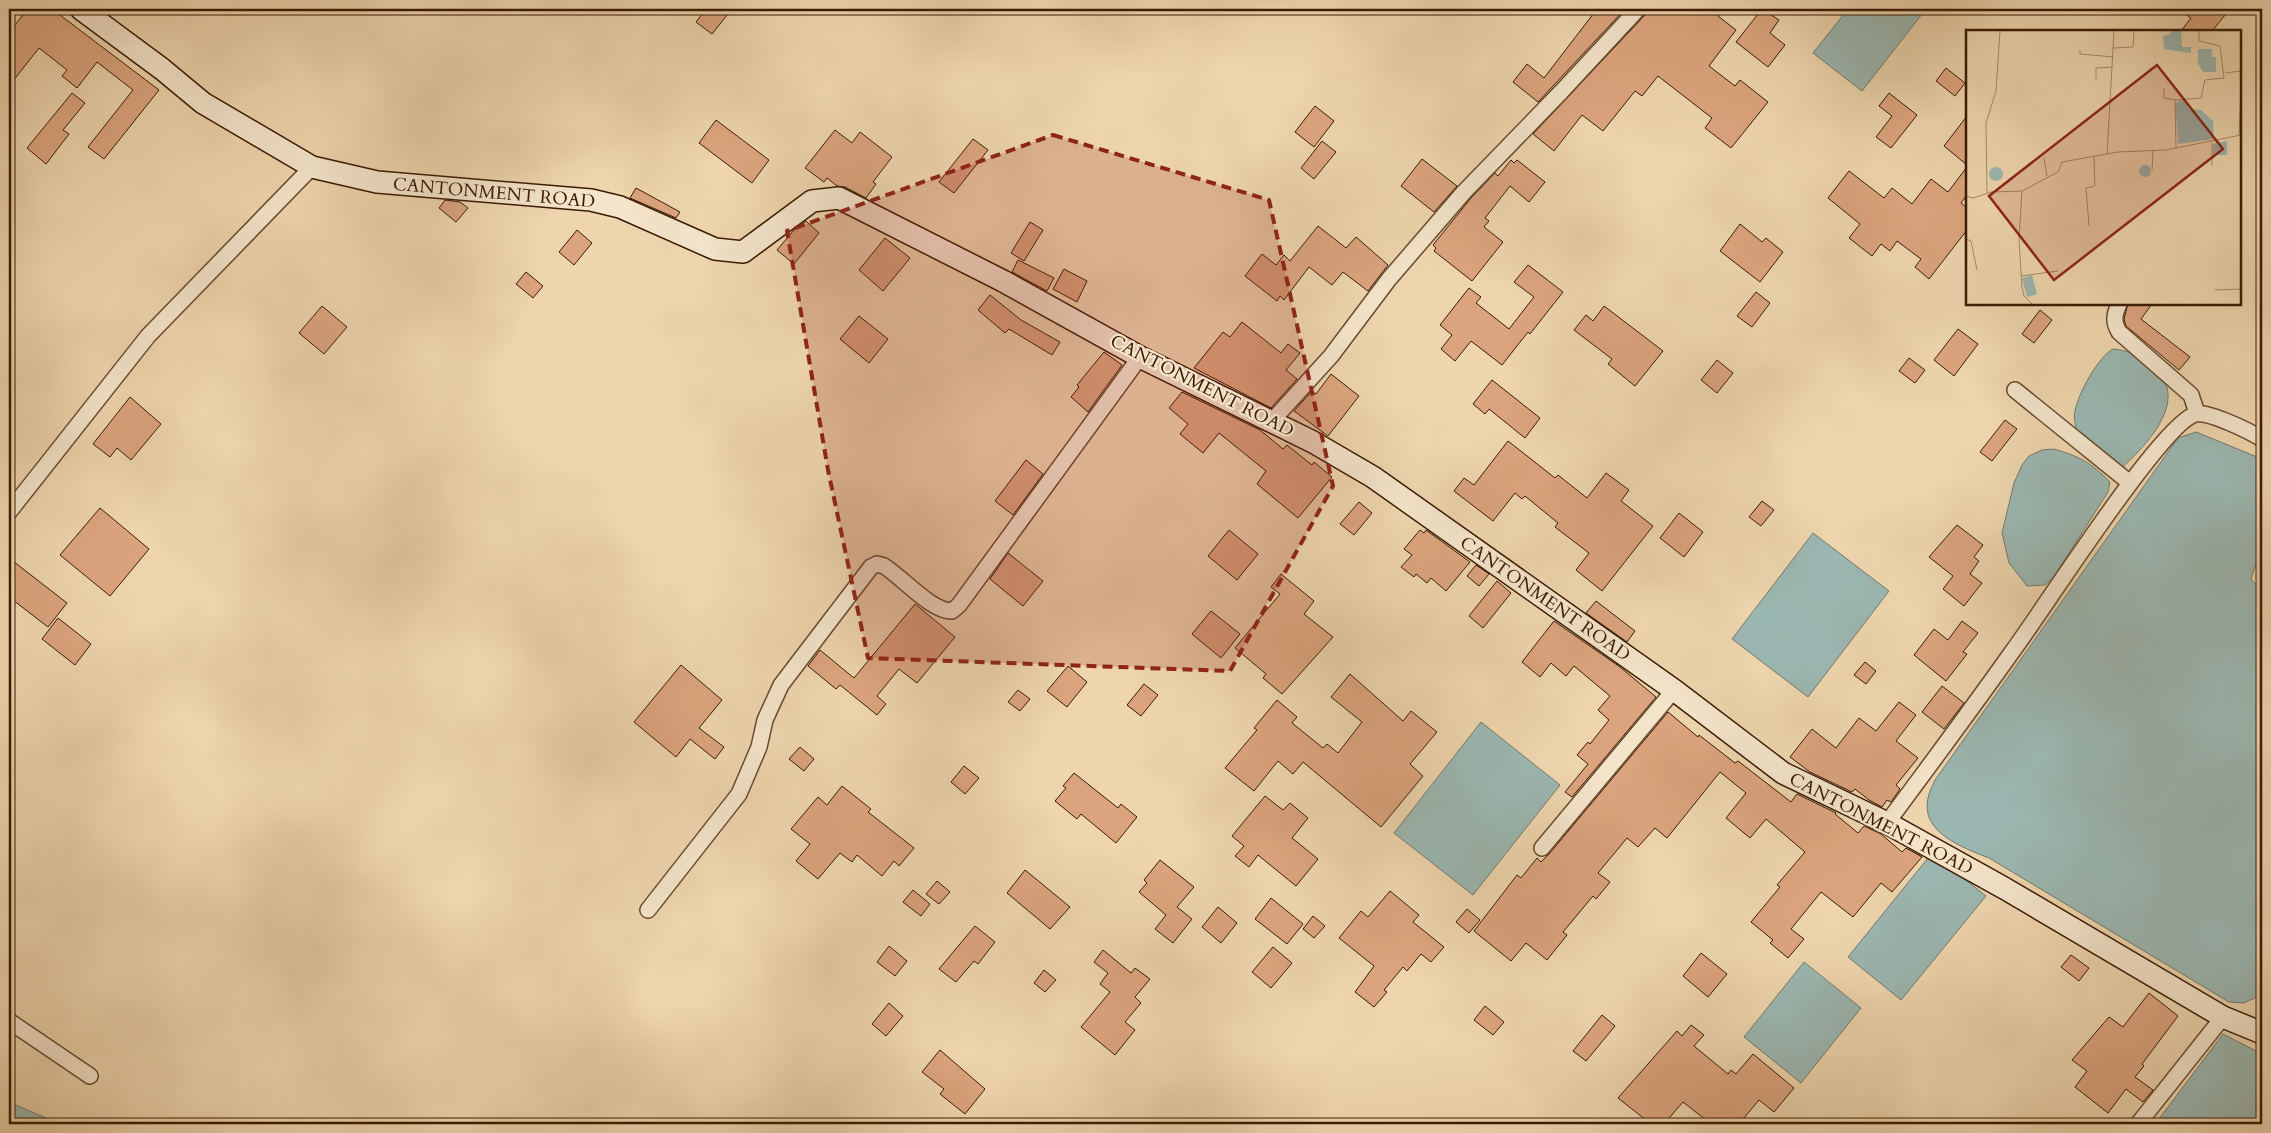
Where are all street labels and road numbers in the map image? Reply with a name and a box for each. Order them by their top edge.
street label: CANTONMENT ROAD [392,172,596,214]
street label: CANTONMENT ROAD [1106,329,1298,443]
street label: CANTONMENT ROAD [1455,531,1635,667]
street label: CANTONMENT ROAD [1785,767,1977,881]

